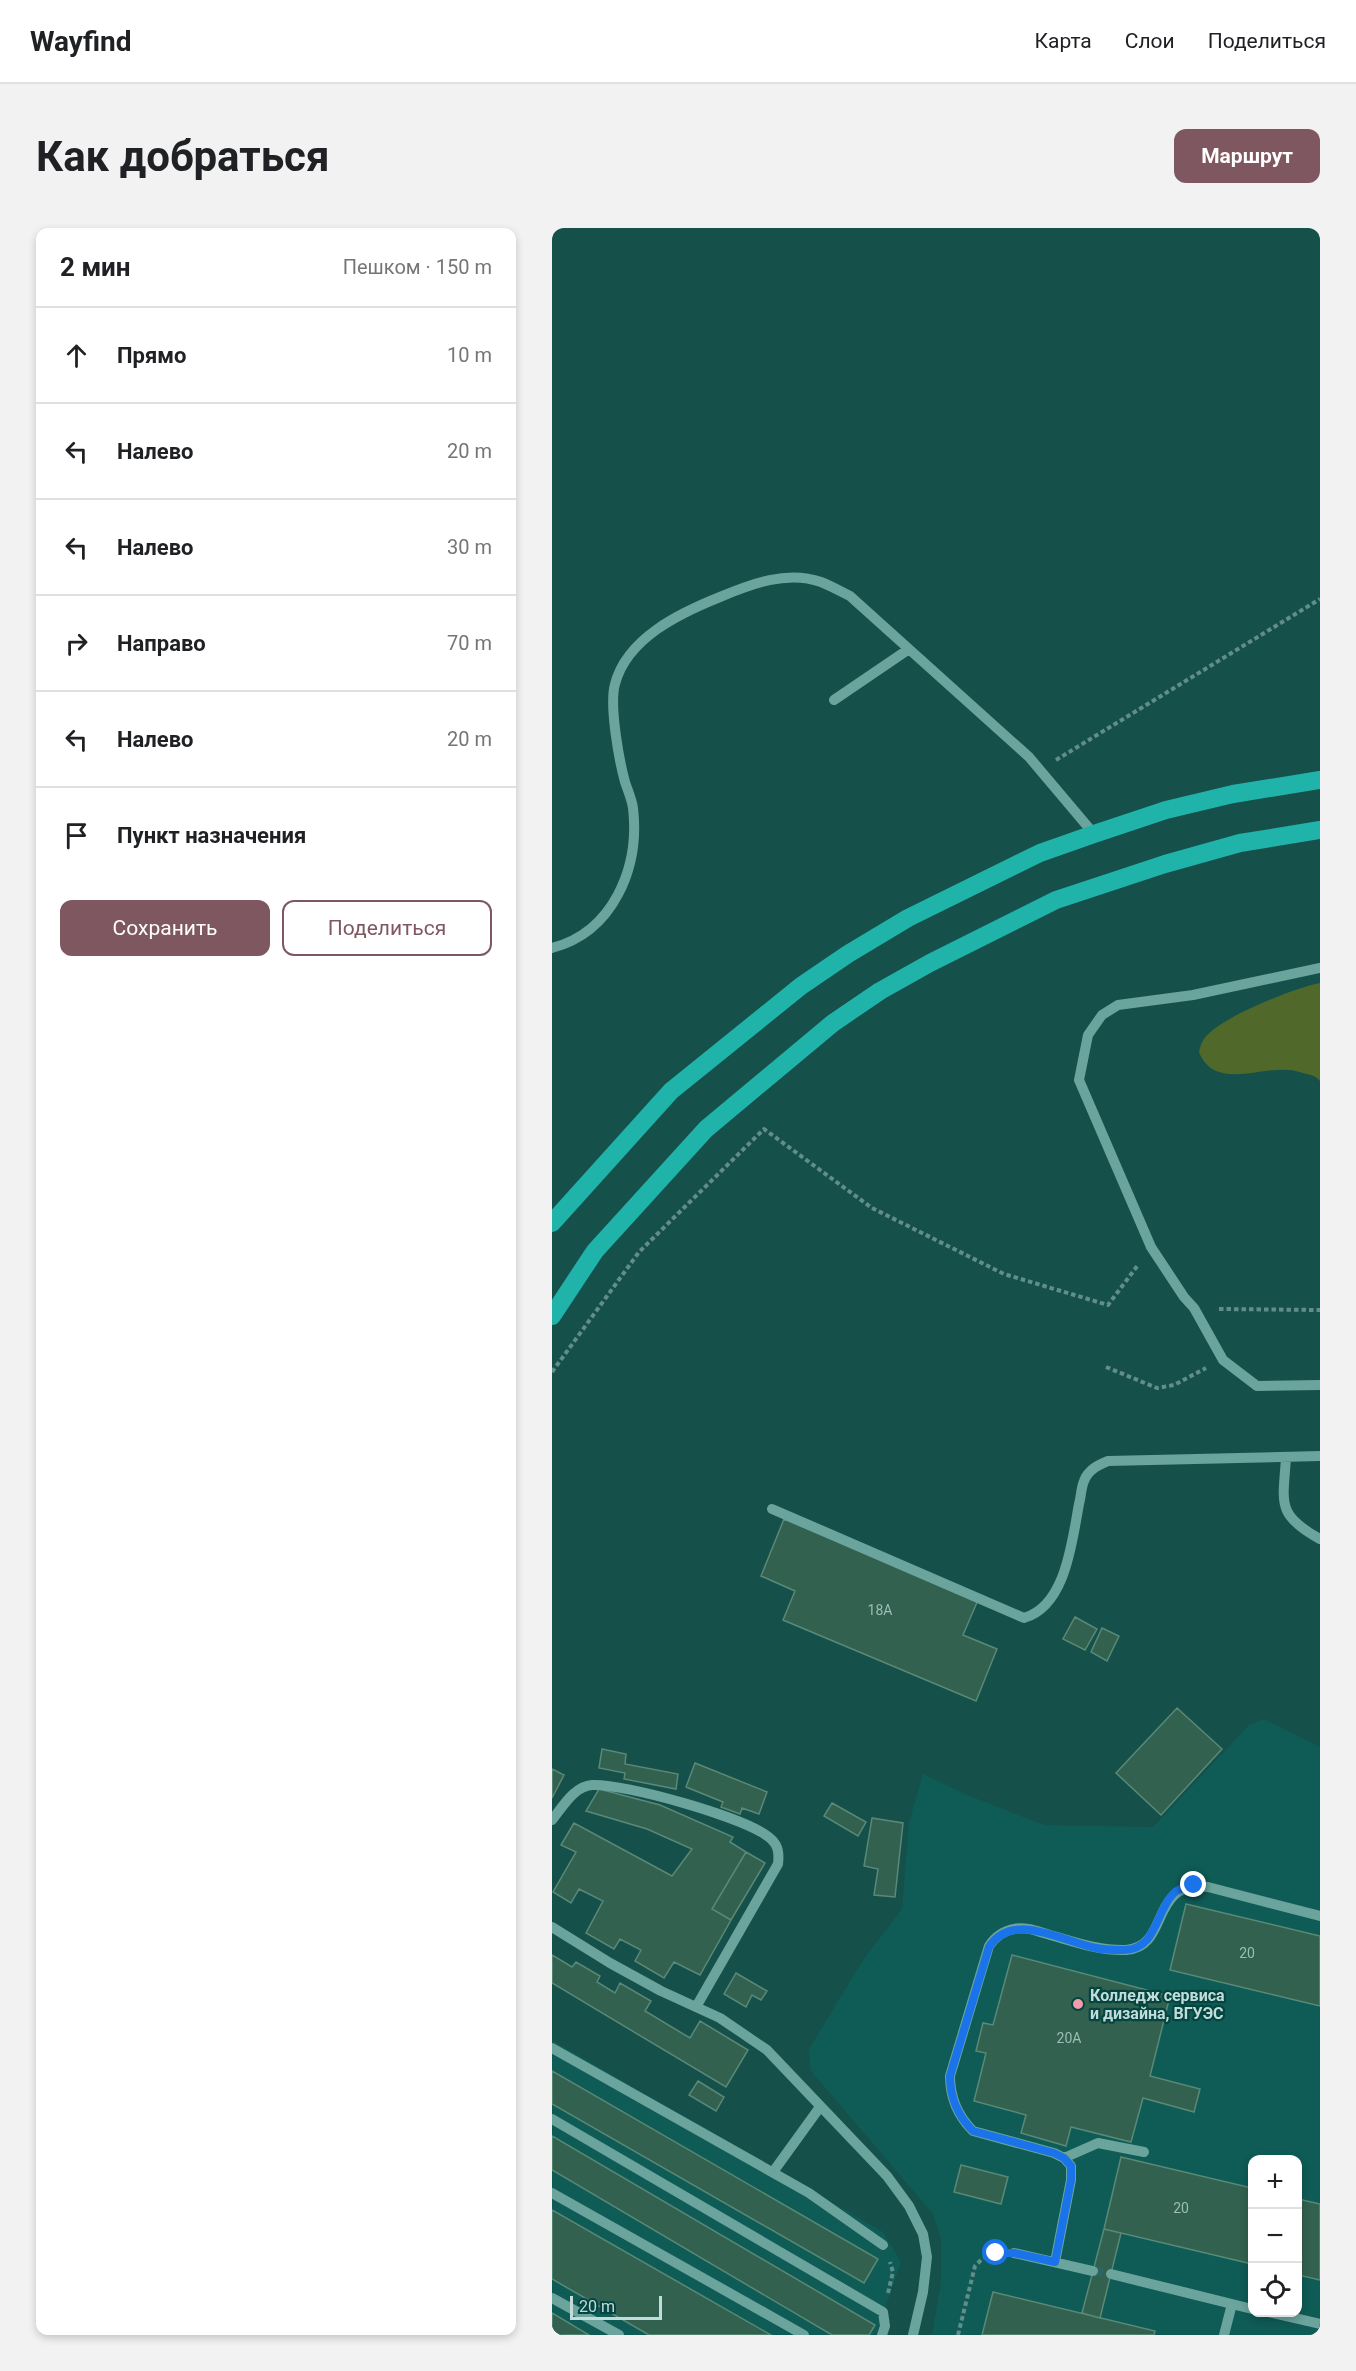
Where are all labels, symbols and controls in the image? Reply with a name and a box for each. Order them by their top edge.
text: Wayfind [30,25,131,58]
text: Карта [1035,29,1092,53]
text: Слои [1125,29,1175,53]
text: Поделиться [1208,29,1326,53]
button: Маршрут [1174,129,1320,183]
text: Как добраться [36,132,330,181]
text: 2 мин [60,252,131,282]
text: Пешком · 150 m [343,255,492,279]
icon: ahead [60,339,93,372]
text: Прямо [117,343,186,368]
text: 10 m [447,343,492,367]
icon: left [60,435,93,468]
text: Налево [117,439,194,464]
text: 20 m [447,439,492,463]
icon: left [60,531,93,564]
text: Налево [117,535,194,560]
text: 30 m [447,535,492,559]
icon: right [60,627,93,660]
text: Направо [117,631,206,656]
text: 70 m [447,631,492,655]
icon: left [60,723,93,756]
text: Налево [117,727,194,752]
text: 20 m [447,727,492,751]
icon: arrive [60,819,93,852]
text: Пункт назначения [117,823,306,848]
button: Сохранить [60,900,270,956]
button: Поделиться [282,900,492,956]
house number: 18А [868,1602,892,1618]
route end [1180,1871,1206,1897]
house number: 20 [1239,1945,1255,1961]
place label: Колледж сервиса и дизайна, ВГУЭС [1090,1986,1225,2023]
marker: Колледж сервиса и дизайна, ВГУЭС [1071,1997,1085,2011]
house number: 20А [1057,2030,1081,2046]
map controls [1248,2155,1302,2317]
button: + [1248,2155,1302,2209]
house number: 20 [1173,2200,1189,2216]
button: − [1248,2209,1302,2263]
route start [982,2239,1008,2265]
button: locate [1248,2263,1302,2317]
scale bar [570,2293,662,2320]
text: 20 m [579,2297,615,2316]

